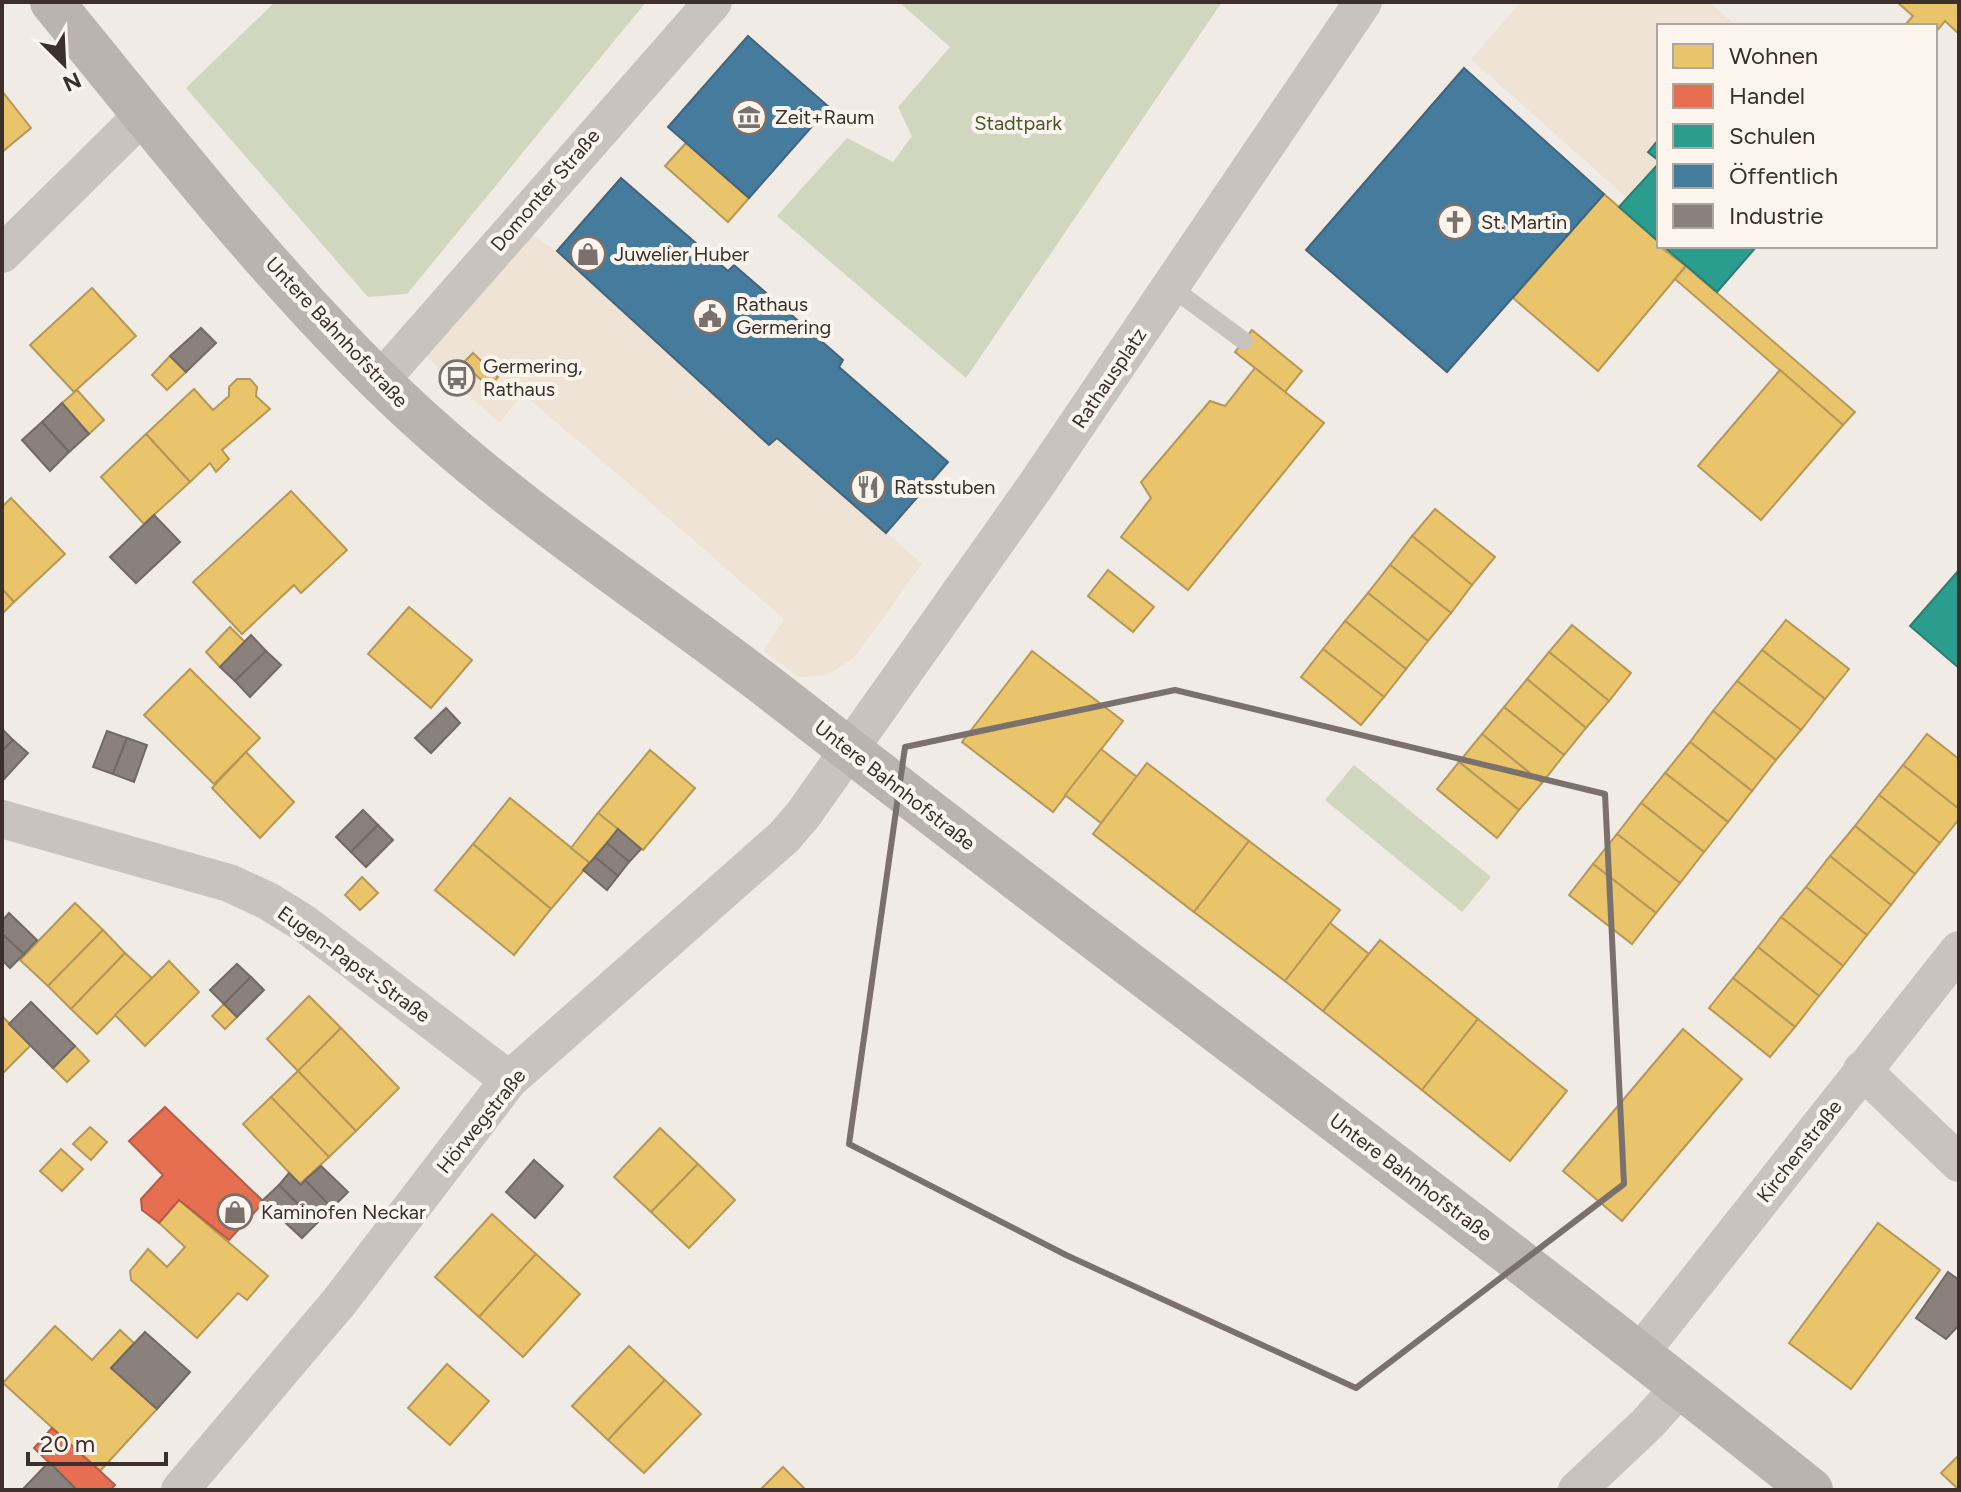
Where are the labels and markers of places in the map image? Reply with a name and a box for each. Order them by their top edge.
museum icon: Zeit+Raum [730,98,768,136]
place label: Zeit+Raum [775,105,874,129]
church icon: St. Martin [1436,203,1474,241]
place label: St. Martin [1481,210,1567,234]
shop icon: Juwelier Huber [569,235,607,273]
place label: Juwelier Huber [614,242,749,266]
place label: Rathaus Germering [736,292,831,339]
public building icon: Rathaus Germering [691,297,729,335]
place label: Germering, Rathaus [483,354,583,401]
bus stop icon: Germering, Rathaus [438,359,476,397]
restaurant icon: Ratsstuben [849,468,887,506]
place label: Ratsstuben [894,475,995,499]
shop icon: Kaminofen Neckar [216,1193,254,1231]
place label: Kaminofen Neckar [261,1200,426,1224]

